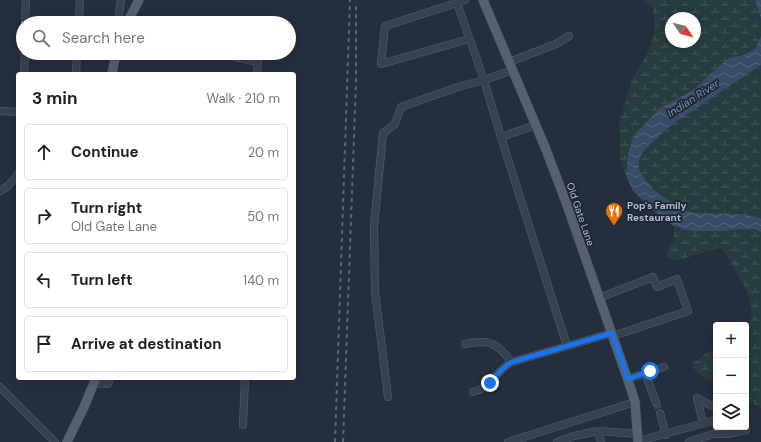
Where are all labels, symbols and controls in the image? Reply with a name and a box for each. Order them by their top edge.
north arrow [665,12,701,48]
search box [16,16,296,60]
icon: search [30,27,52,49]
text: Search here [62,28,145,48]
water label: Indian River [664,76,722,120]
text: 3 min [32,87,77,109]
text: Walk · 210 m [207,90,280,107]
icon: ahead [33,141,55,163]
text: Continue [71,142,139,162]
text: 20 m [248,144,279,161]
street label: Old Gate Lane [564,181,598,248]
text: Turn right [71,198,142,218]
place label: Pop's Family Restaurant [627,199,687,224]
restaurant icon: Pop's Family Restaurant [604,201,624,226]
icon: right [33,205,55,227]
text: 50 m [247,208,279,225]
text: Old Gate Lane [71,218,157,235]
icon: left [33,269,55,291]
text: Turn left [71,270,132,290]
text: 140 m [243,272,279,289]
map controls [713,322,749,430]
button: + [713,322,749,358]
icon: arrive [33,333,55,355]
text: Arrive at destination [71,334,222,354]
button: − [713,358,749,394]
route start [641,362,659,380]
route end [481,374,499,392]
button: layers [713,394,749,430]

